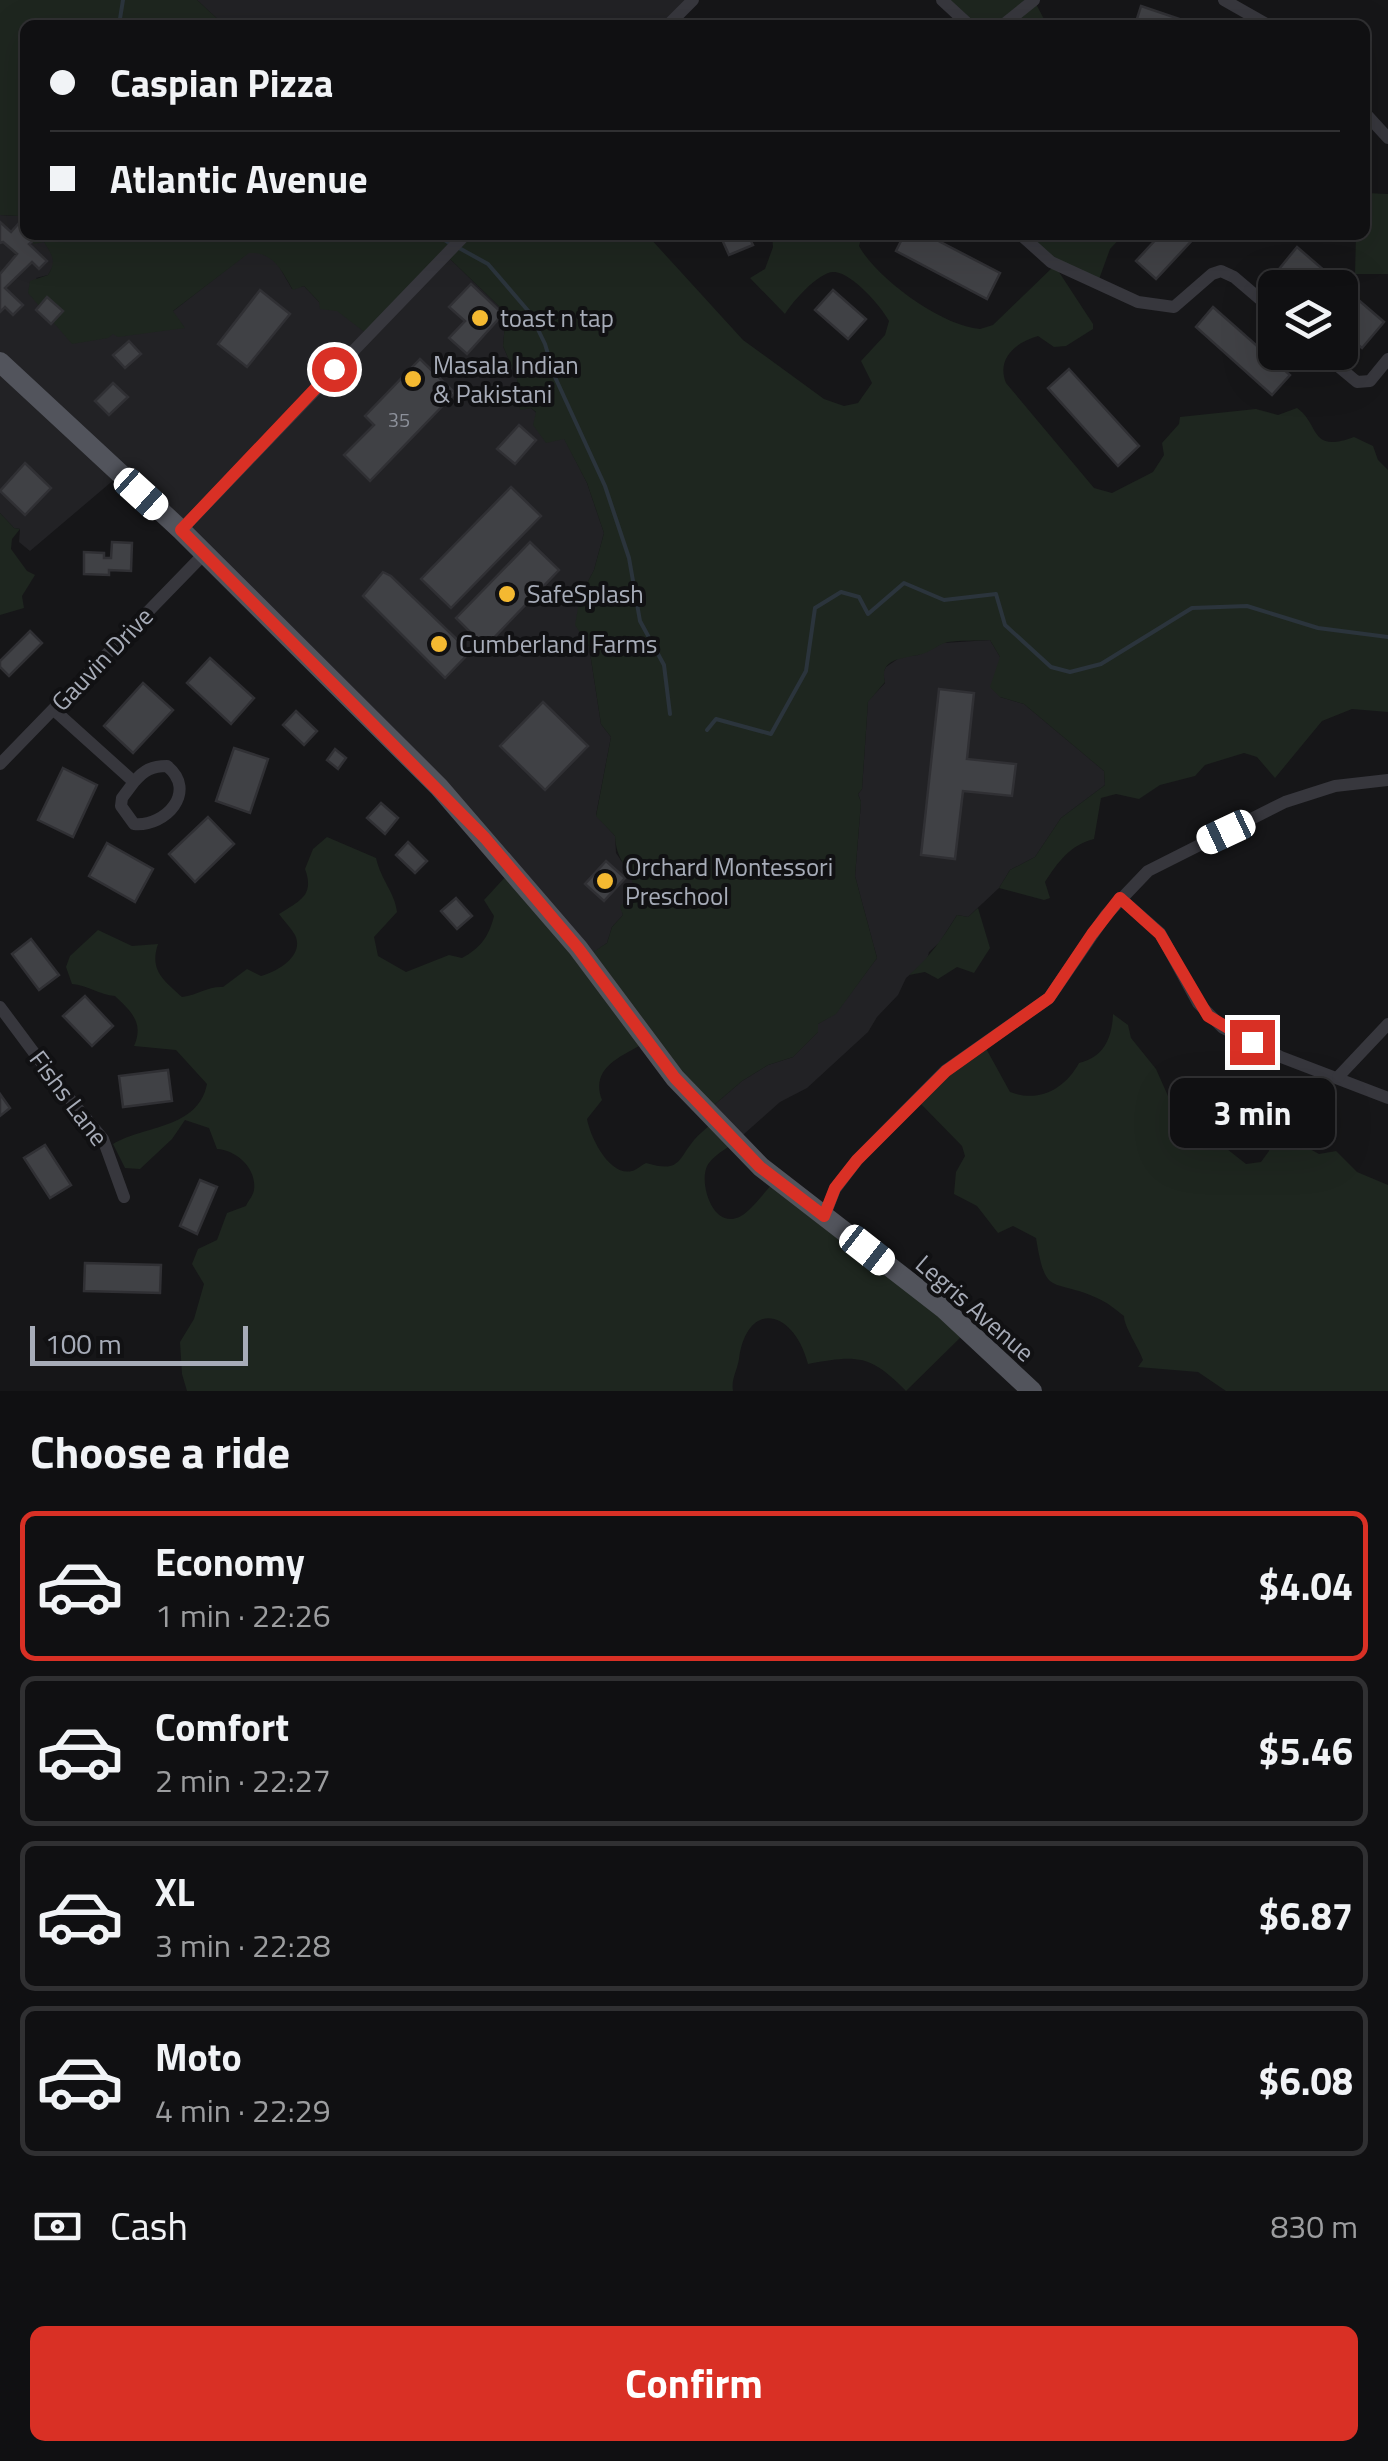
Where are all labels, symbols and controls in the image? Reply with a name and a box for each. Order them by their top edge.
text: Caspian Pizza [110,54,333,112]
text: Atlantic Avenue [110,150,368,208]
map controls [1258,270,1358,370]
button: layers [1258,270,1358,370]
place label: toast n tap [500,299,614,337]
marker: toast n tap [469,307,491,329]
place label: Masala Indian & Pakistani [433,346,579,413]
route start [312,347,357,392]
marker: Masala Indian & Pakistani [402,368,424,390]
house number: 35 [388,404,410,435]
car [109,463,173,525]
place label: SafeSplash [527,575,644,613]
marker: SafeSplash [496,583,518,605]
street label: Gauvin Drive [42,598,162,720]
place label: Cumberland Farms [459,625,657,663]
marker: Cumberland Farms [428,633,450,655]
car [1192,806,1260,858]
place label: Orchard Montessori Preschool [625,848,833,915]
marker: Orchard Montessori Preschool [594,870,616,892]
route end [1230,1020,1275,1065]
street label: Fishs Lane [20,1042,118,1154]
callout: 3 min [1170,1077,1334,1147]
text: 3 min [1214,1089,1291,1137]
car [834,1220,900,1280]
street label: Legris Avenue [907,1246,1043,1370]
scale bar [30,1321,248,1366]
text: 100 m [45,1322,122,1365]
text: Choose a ride [30,1417,290,1485]
text: Economy [155,1533,305,1591]
icon: car [35,1541,125,1631]
text: $4.04 [1258,1557,1353,1615]
text: 1 min · 22:26 [155,1591,331,1639]
text: Comfort [155,1698,289,1756]
icon: car [35,1706,125,1796]
text: $5.46 [1258,1722,1353,1780]
text: 2 min · 22:27 [155,1756,331,1804]
text: XL [155,1863,195,1921]
icon: car [35,1871,125,1961]
text: $6.87 [1258,1887,1353,1945]
text: 3 min · 22:28 [155,1921,331,1969]
text: Moto [155,2028,242,2086]
icon: car [35,2036,125,2126]
text: $6.08 [1258,2052,1353,2110]
text: 4 min · 22:29 [155,2086,331,2134]
text: Cash [110,2197,188,2255]
icon: cash [30,2199,85,2254]
text: 830 m [1270,2202,1358,2250]
button: Confirm [30,2326,1358,2441]

